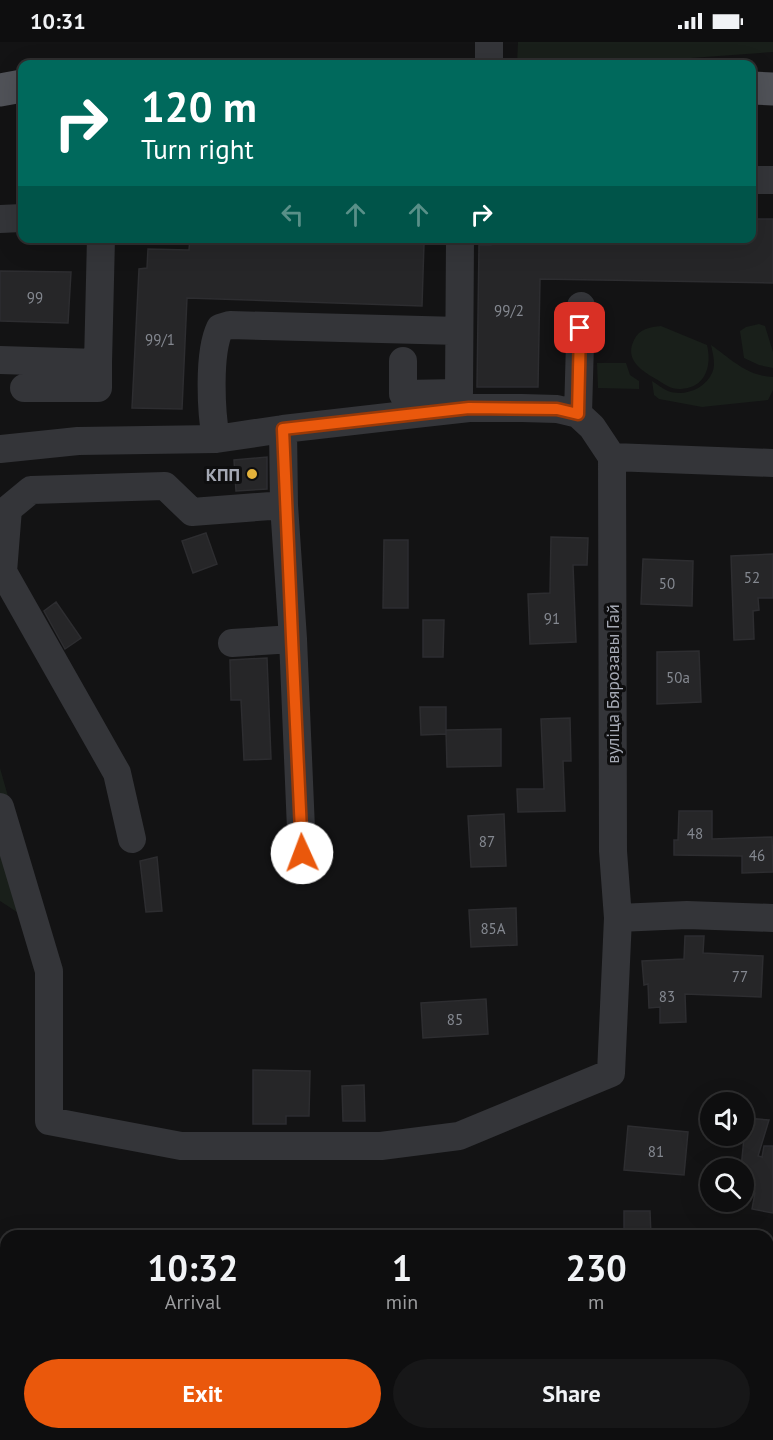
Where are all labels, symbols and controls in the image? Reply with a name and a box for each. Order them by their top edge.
text: 10:31 [30,7,86,35]
text: 120 m [141,79,257,134]
icon: right [42,84,120,162]
text: Turn right [141,132,254,166]
icon: left [276,198,309,231]
icon: ahead [339,198,372,231]
icon: ahead [402,198,435,231]
icon: right [465,198,498,231]
house number: 99 [27,288,43,307]
house number: 99/2 [494,301,524,320]
pin [554,302,605,353]
icon: arrive [563,311,596,344]
house number: 99/1 [145,330,175,349]
place label: КПП [206,463,240,486]
marker: КПП [245,467,259,481]
house number: 52 [744,568,760,587]
house number: 50 [659,574,675,593]
street label: вуліца Бярозавы Гай [601,604,624,764]
house number: 91 [544,609,560,628]
house number: 50а [666,668,690,687]
position arrow [270,821,334,885]
house number: 48 [687,824,703,843]
house number: 87 [479,832,495,851]
house number: 46 [749,846,765,865]
house number: 85А [480,919,506,938]
house number: 77 [732,967,748,986]
house number: 83 [659,987,675,1006]
house number: 85 [447,1010,463,1029]
map controls [700,1092,754,1212]
button: sound [700,1092,754,1146]
house number: 81 [648,1142,664,1161]
button: search [700,1158,754,1212]
text: 10:32 [147,1244,239,1291]
text: 1 [392,1244,412,1291]
text: 230 [566,1244,627,1291]
text: Arrival [165,1289,221,1315]
text: min [386,1289,418,1315]
text: m [588,1289,604,1315]
button: Exit [24,1359,381,1428]
button: Share [393,1359,750,1428]

